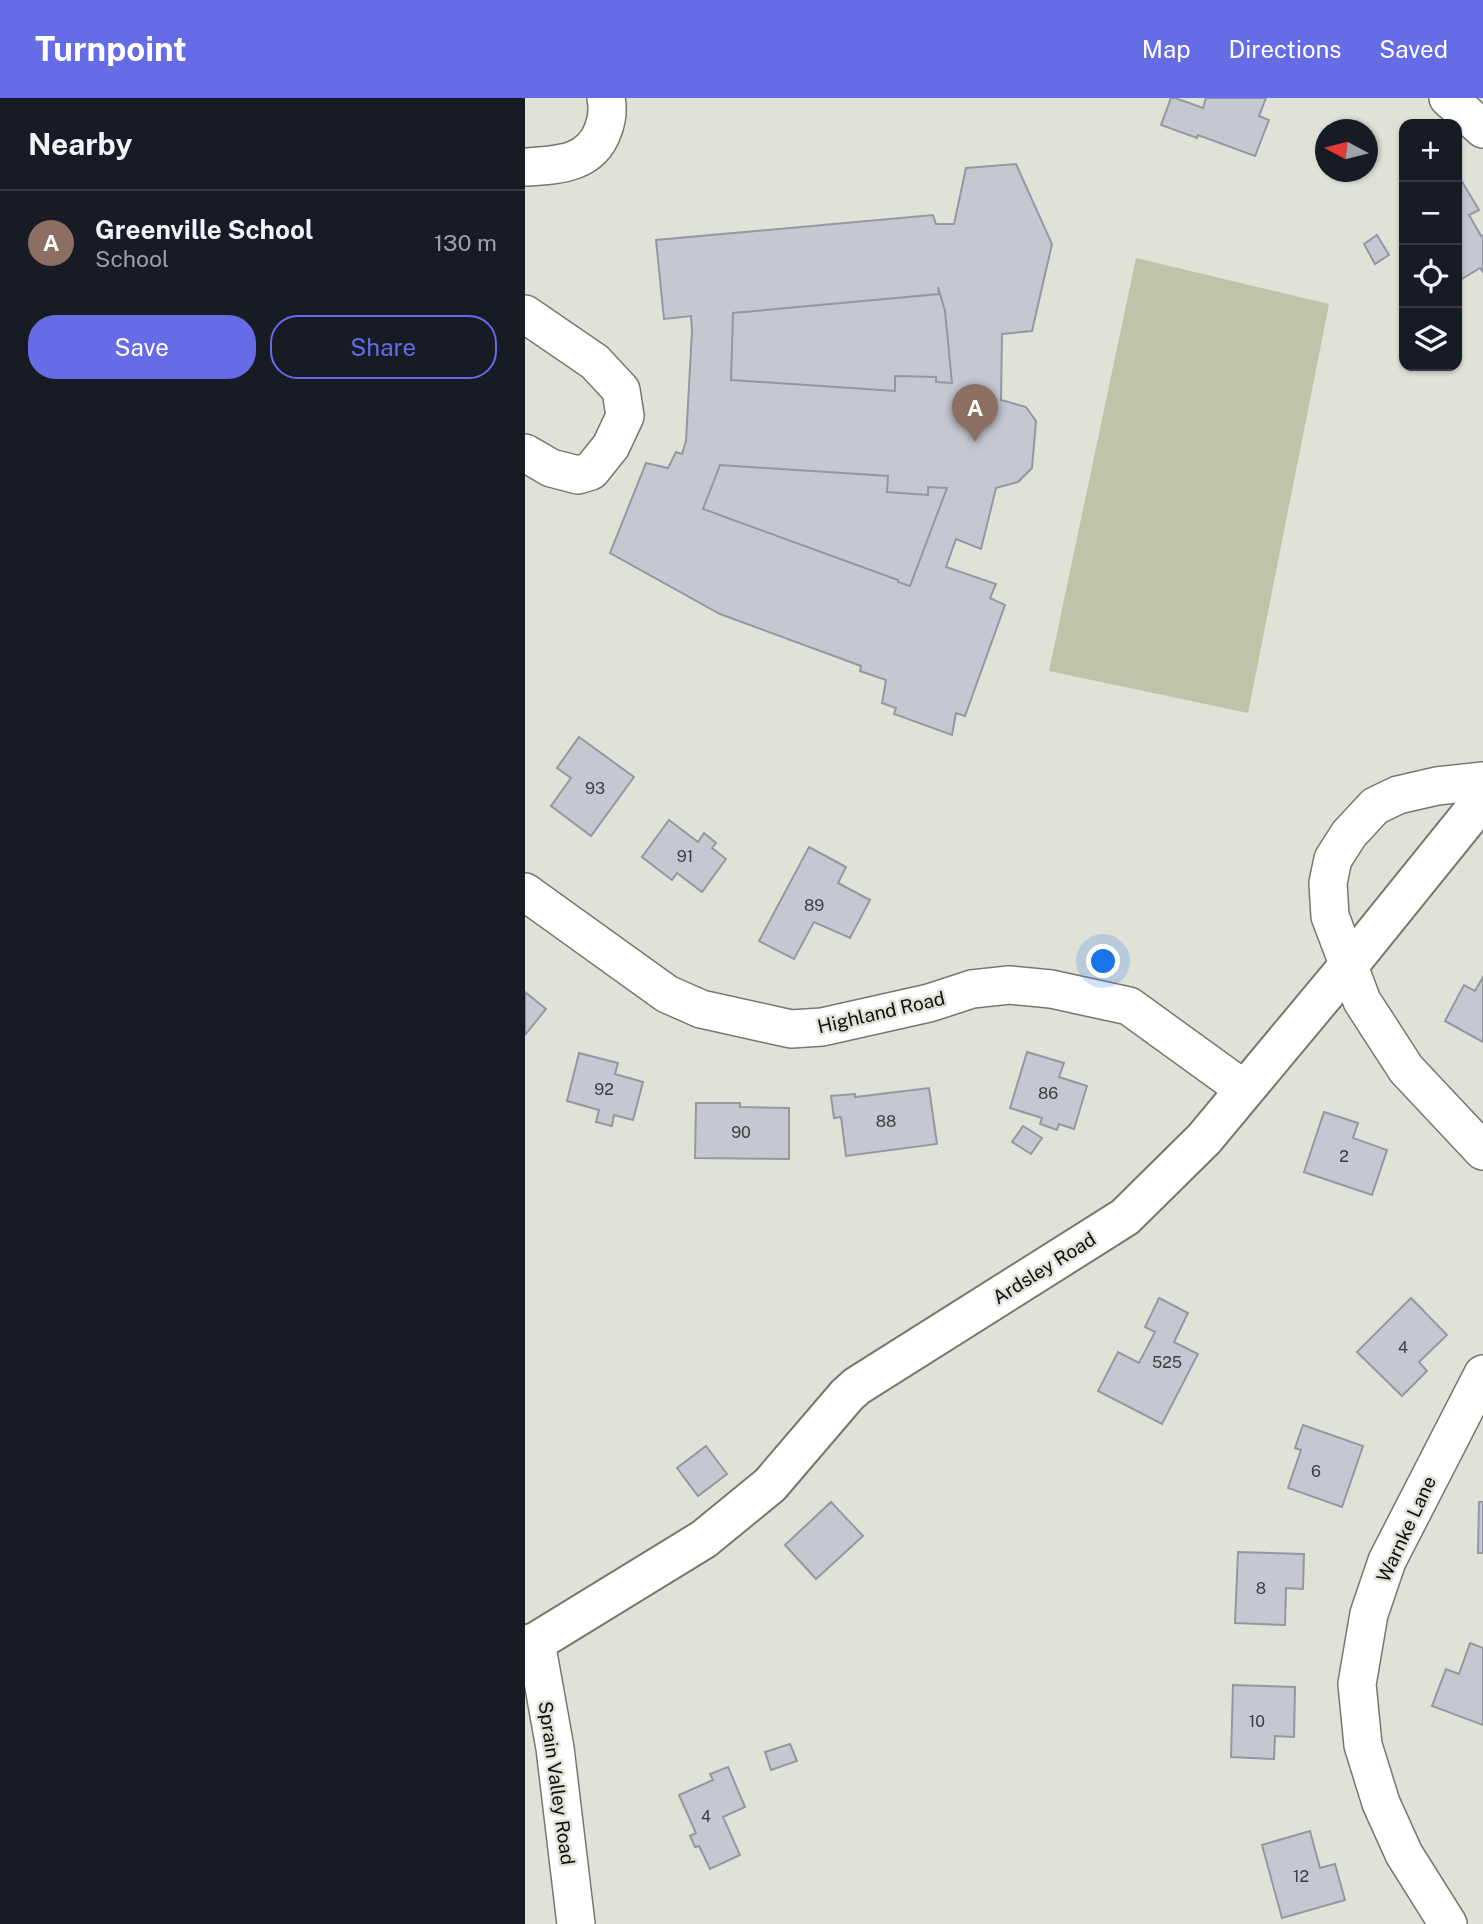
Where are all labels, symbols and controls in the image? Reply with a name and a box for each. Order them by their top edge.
text: Turnpoint [35,30,187,68]
text: Map [1142,35,1191,63]
text: Directions [1229,35,1341,63]
text: Saved [1379,35,1448,63]
north arrow [1315,119,1378,182]
map controls [1399,119,1462,371]
button: + [1399,119,1462,182]
text: Nearby [28,126,132,162]
button: − [1399,182,1462,245]
text: Greenville School [95,214,313,245]
text: A [43,229,59,256]
text: 130 m [434,229,497,256]
text: School [95,245,169,272]
button: locate [1399,245,1462,308]
button: layers [1399,308,1462,371]
button: Save [28,315,256,379]
button: Share [270,315,497,379]
pin: A [952,384,998,442]
house number: 93 [585,779,605,798]
house number: 91 [677,847,693,866]
house number: 89 [804,896,824,915]
your location [1086,944,1120,978]
street label: Highland Road [815,987,947,1037]
house number: 92 [594,1080,614,1099]
house number: 86 [1038,1084,1058,1103]
house number: 88 [876,1112,896,1131]
house number: 90 [731,1123,751,1142]
house number: 2 [1339,1147,1349,1166]
street label: Ardsley Road [988,1228,1100,1308]
house number: 4 [1398,1338,1408,1357]
house number: 525 [1152,1353,1182,1372]
house number: 6 [1311,1462,1321,1481]
street label: Warnke Lane [1372,1472,1440,1586]
house number: 8 [1256,1579,1266,1598]
street label: Sprain Valley Road [535,1700,579,1866]
house number: 10 [1249,1712,1265,1731]
house number: 4 [701,1807,711,1826]
house number: 12 [1293,1867,1309,1886]

